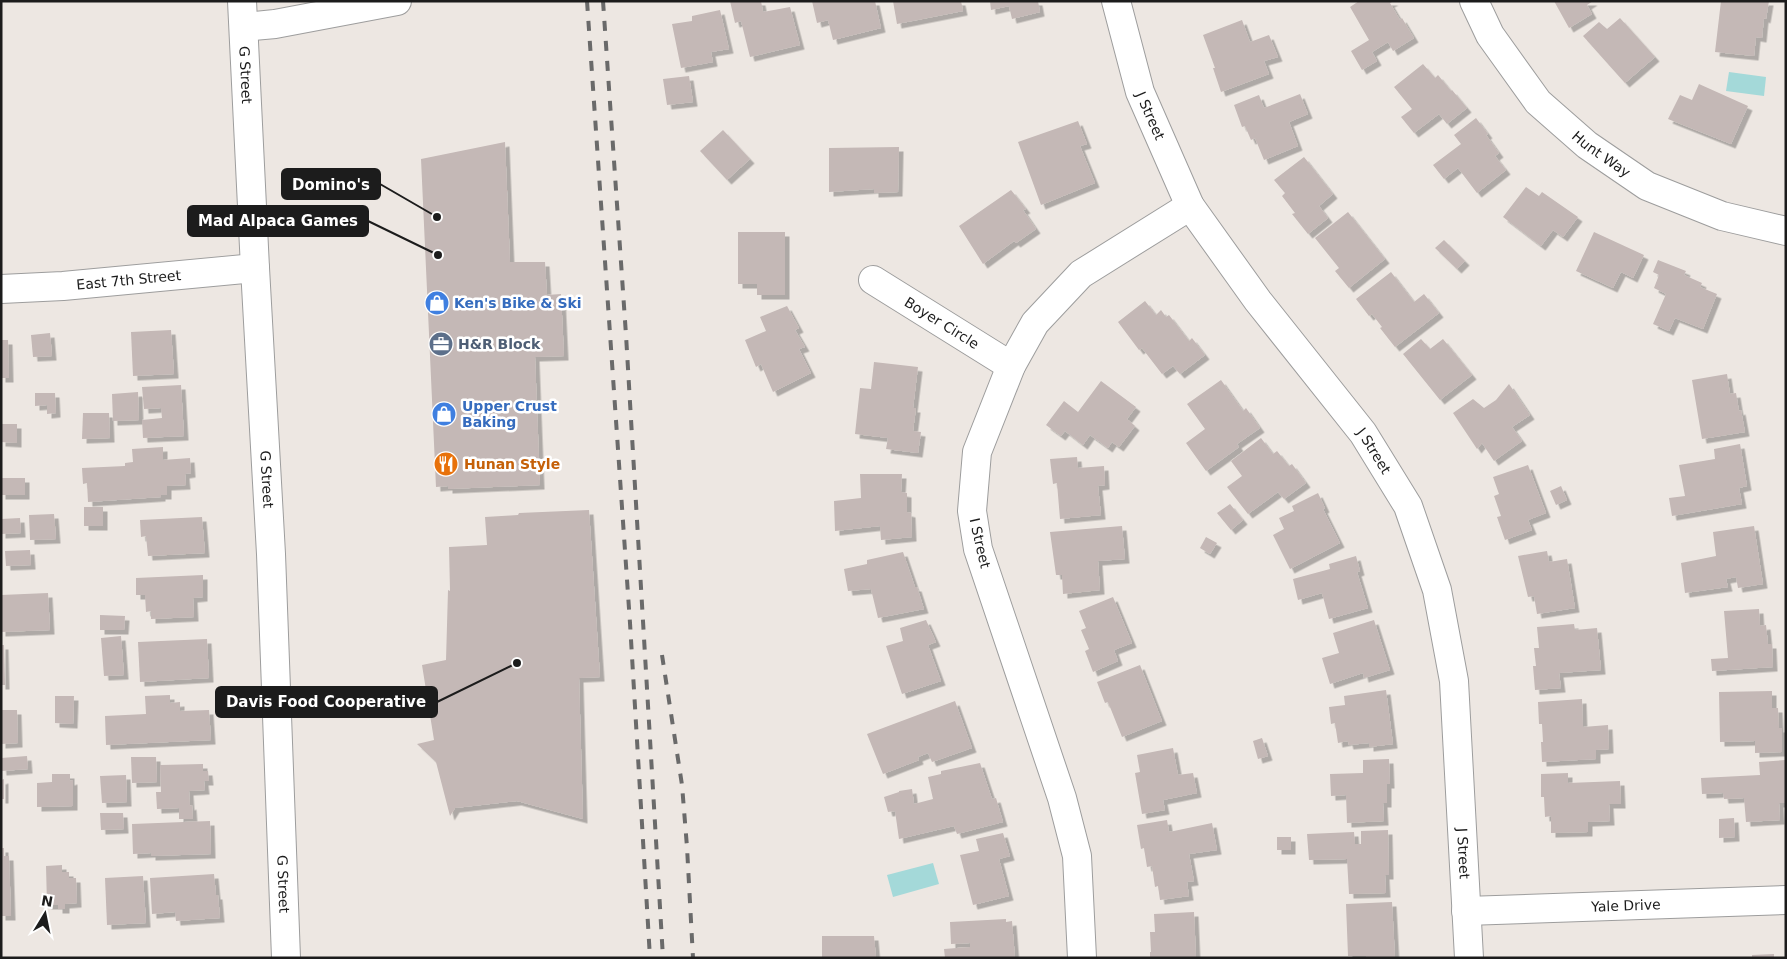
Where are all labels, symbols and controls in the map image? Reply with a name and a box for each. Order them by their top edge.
street label: G Street [236,46,255,105]
street label: J Street [1132,88,1168,143]
street label: Hunt Way [1569,128,1633,180]
callout: Domino's [282,169,380,199]
text: Domino's [292,176,370,194]
callout: Mad Alpaca Games [188,206,368,236]
text: Mad Alpaca Games [198,212,358,230]
street label: East 7th Street [76,267,182,293]
shop icon: Ken's Bike & Ski [424,290,450,316]
street label: Boyer Circle [902,294,982,352]
place label: Ken's Bike & Ski [454,295,582,311]
office icon: H&R Block [428,331,454,357]
place label: H&R Block [458,336,541,352]
place label: Upper Crust Baking [462,398,557,430]
shop icon: Upper Crust Baking [431,401,457,427]
street label: J Street [1353,424,1394,477]
street label: G Street [257,450,276,509]
restaurant icon: Hunan Style [433,451,459,477]
place label: Hunan Style [464,456,560,472]
street label: I Street [966,516,994,570]
callout: Davis Food Cooperative [216,687,437,717]
text: Davis Food Cooperative [226,693,426,711]
street label: J Street [1454,826,1473,880]
street label: G Street [274,855,292,914]
north arrow [20,889,70,939]
text: N [40,892,54,910]
street label: Yale Drive [1590,896,1661,915]

